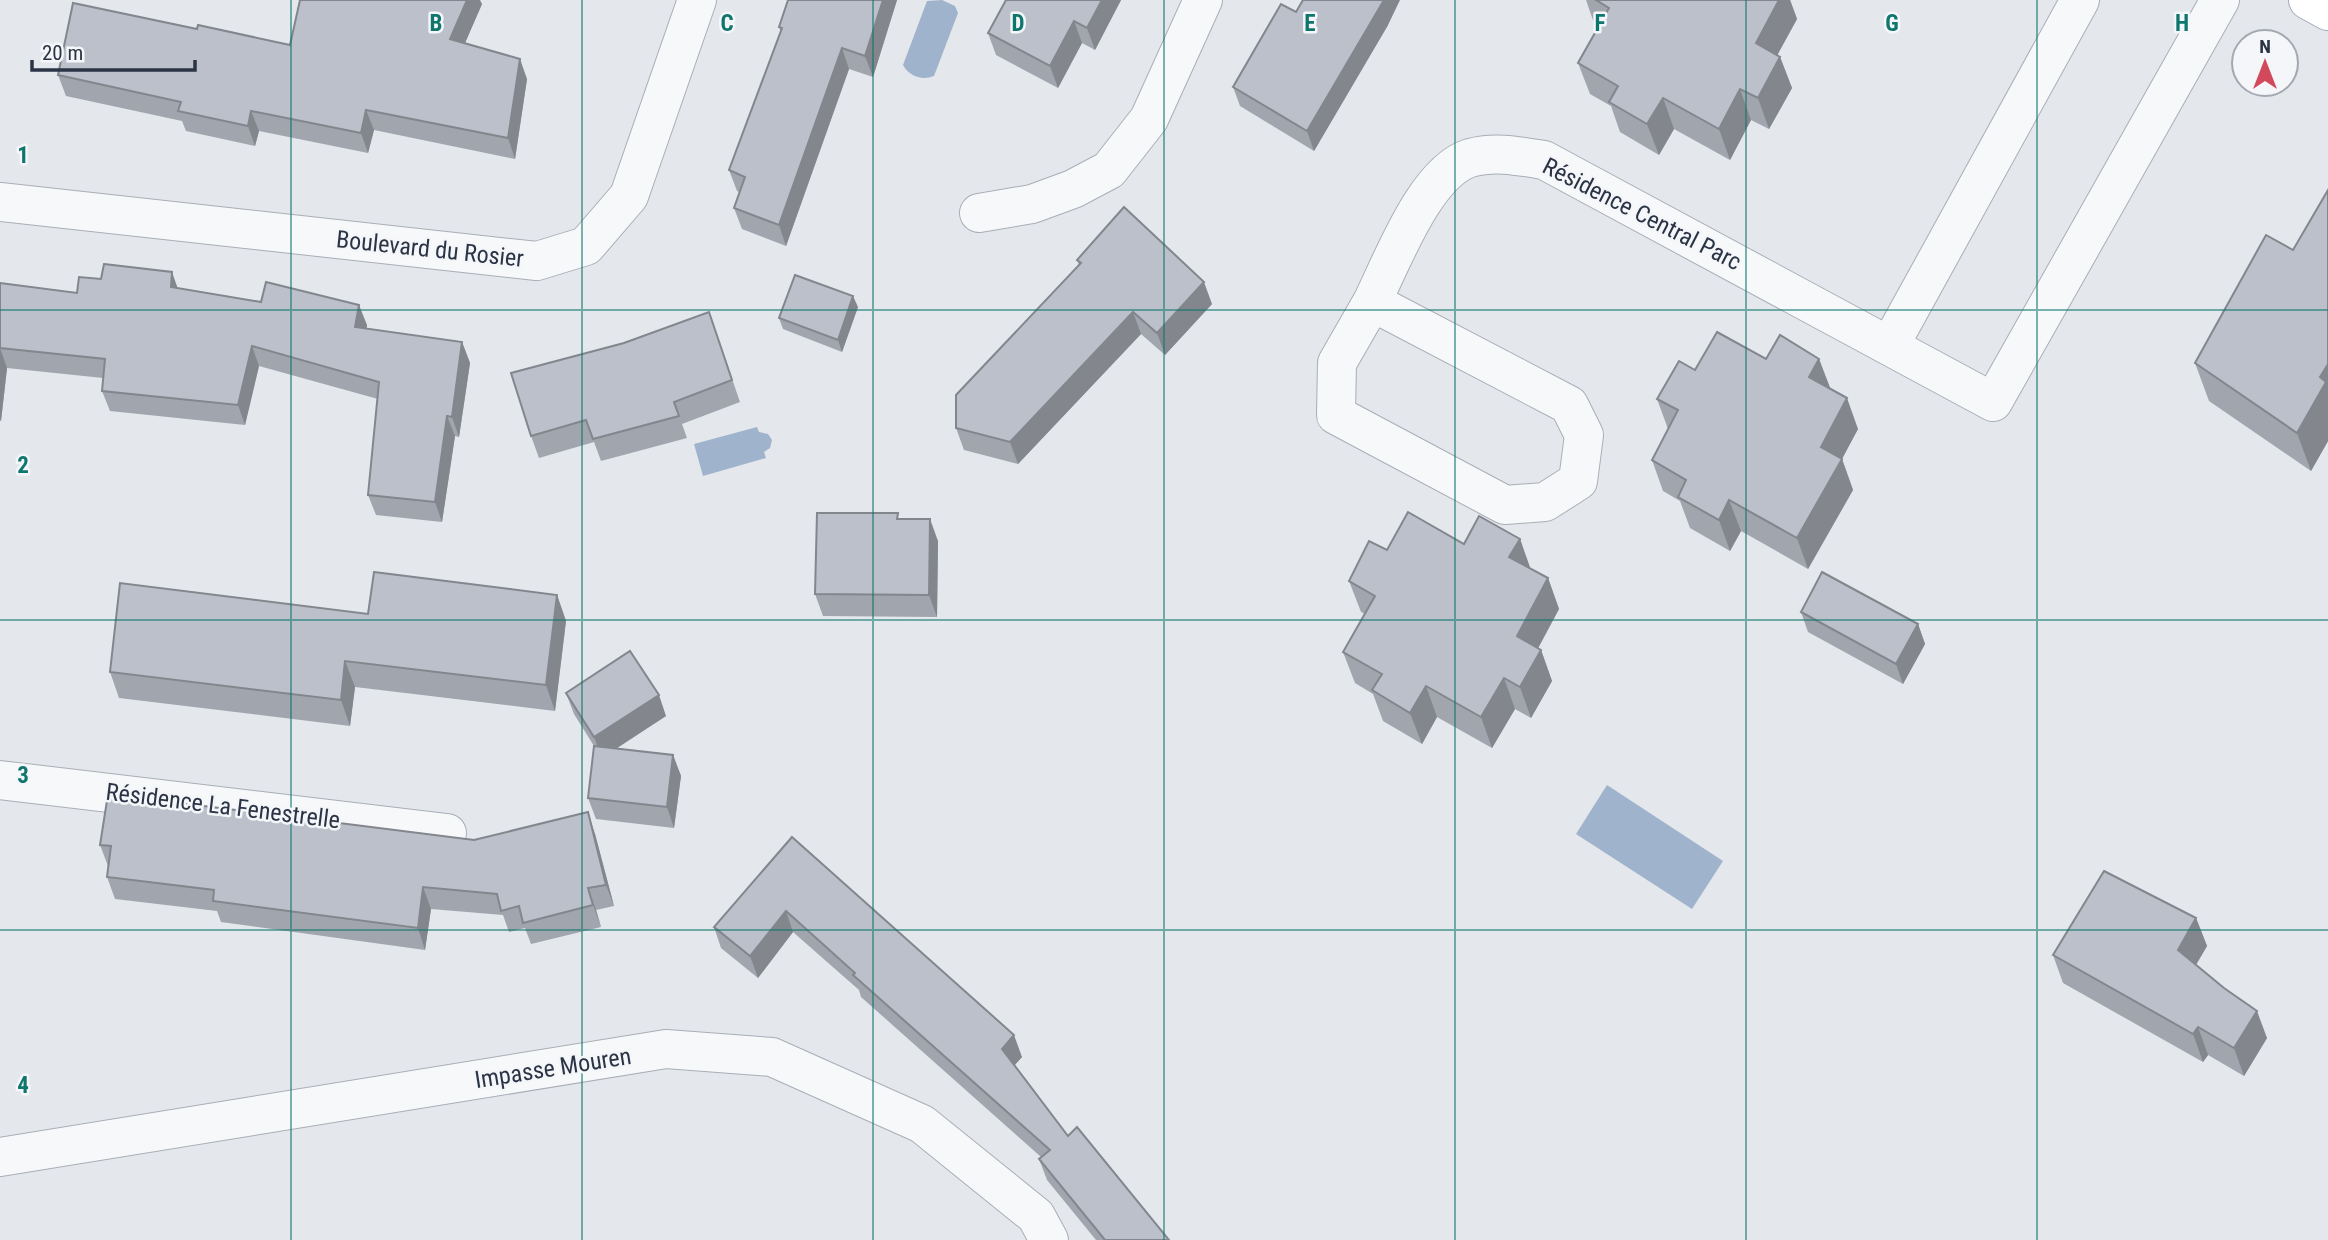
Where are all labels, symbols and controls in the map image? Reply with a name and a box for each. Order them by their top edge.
text: B [430,10,442,37]
text: C [720,10,734,37]
text: D [1012,10,1025,37]
text: E [1304,10,1316,37]
text: F [1595,10,1606,37]
text: G [1885,10,1899,37]
text: H [2175,10,2189,37]
scale bar [32,28,194,72]
north arrow [2230,28,2300,98]
text: N [2259,35,2271,58]
text: 20 m [42,41,83,65]
text: 1 [17,142,29,169]
street label: Résidence Central Parc [1538,152,1746,276]
street label: Boulevard du Rosier [335,225,525,273]
text: 2 [17,452,29,479]
text: 3 [17,762,29,789]
street label: Résidence La Fenestrelle [104,778,342,834]
street label: Impasse Mouren [473,1042,633,1094]
text: 4 [17,1072,29,1099]

